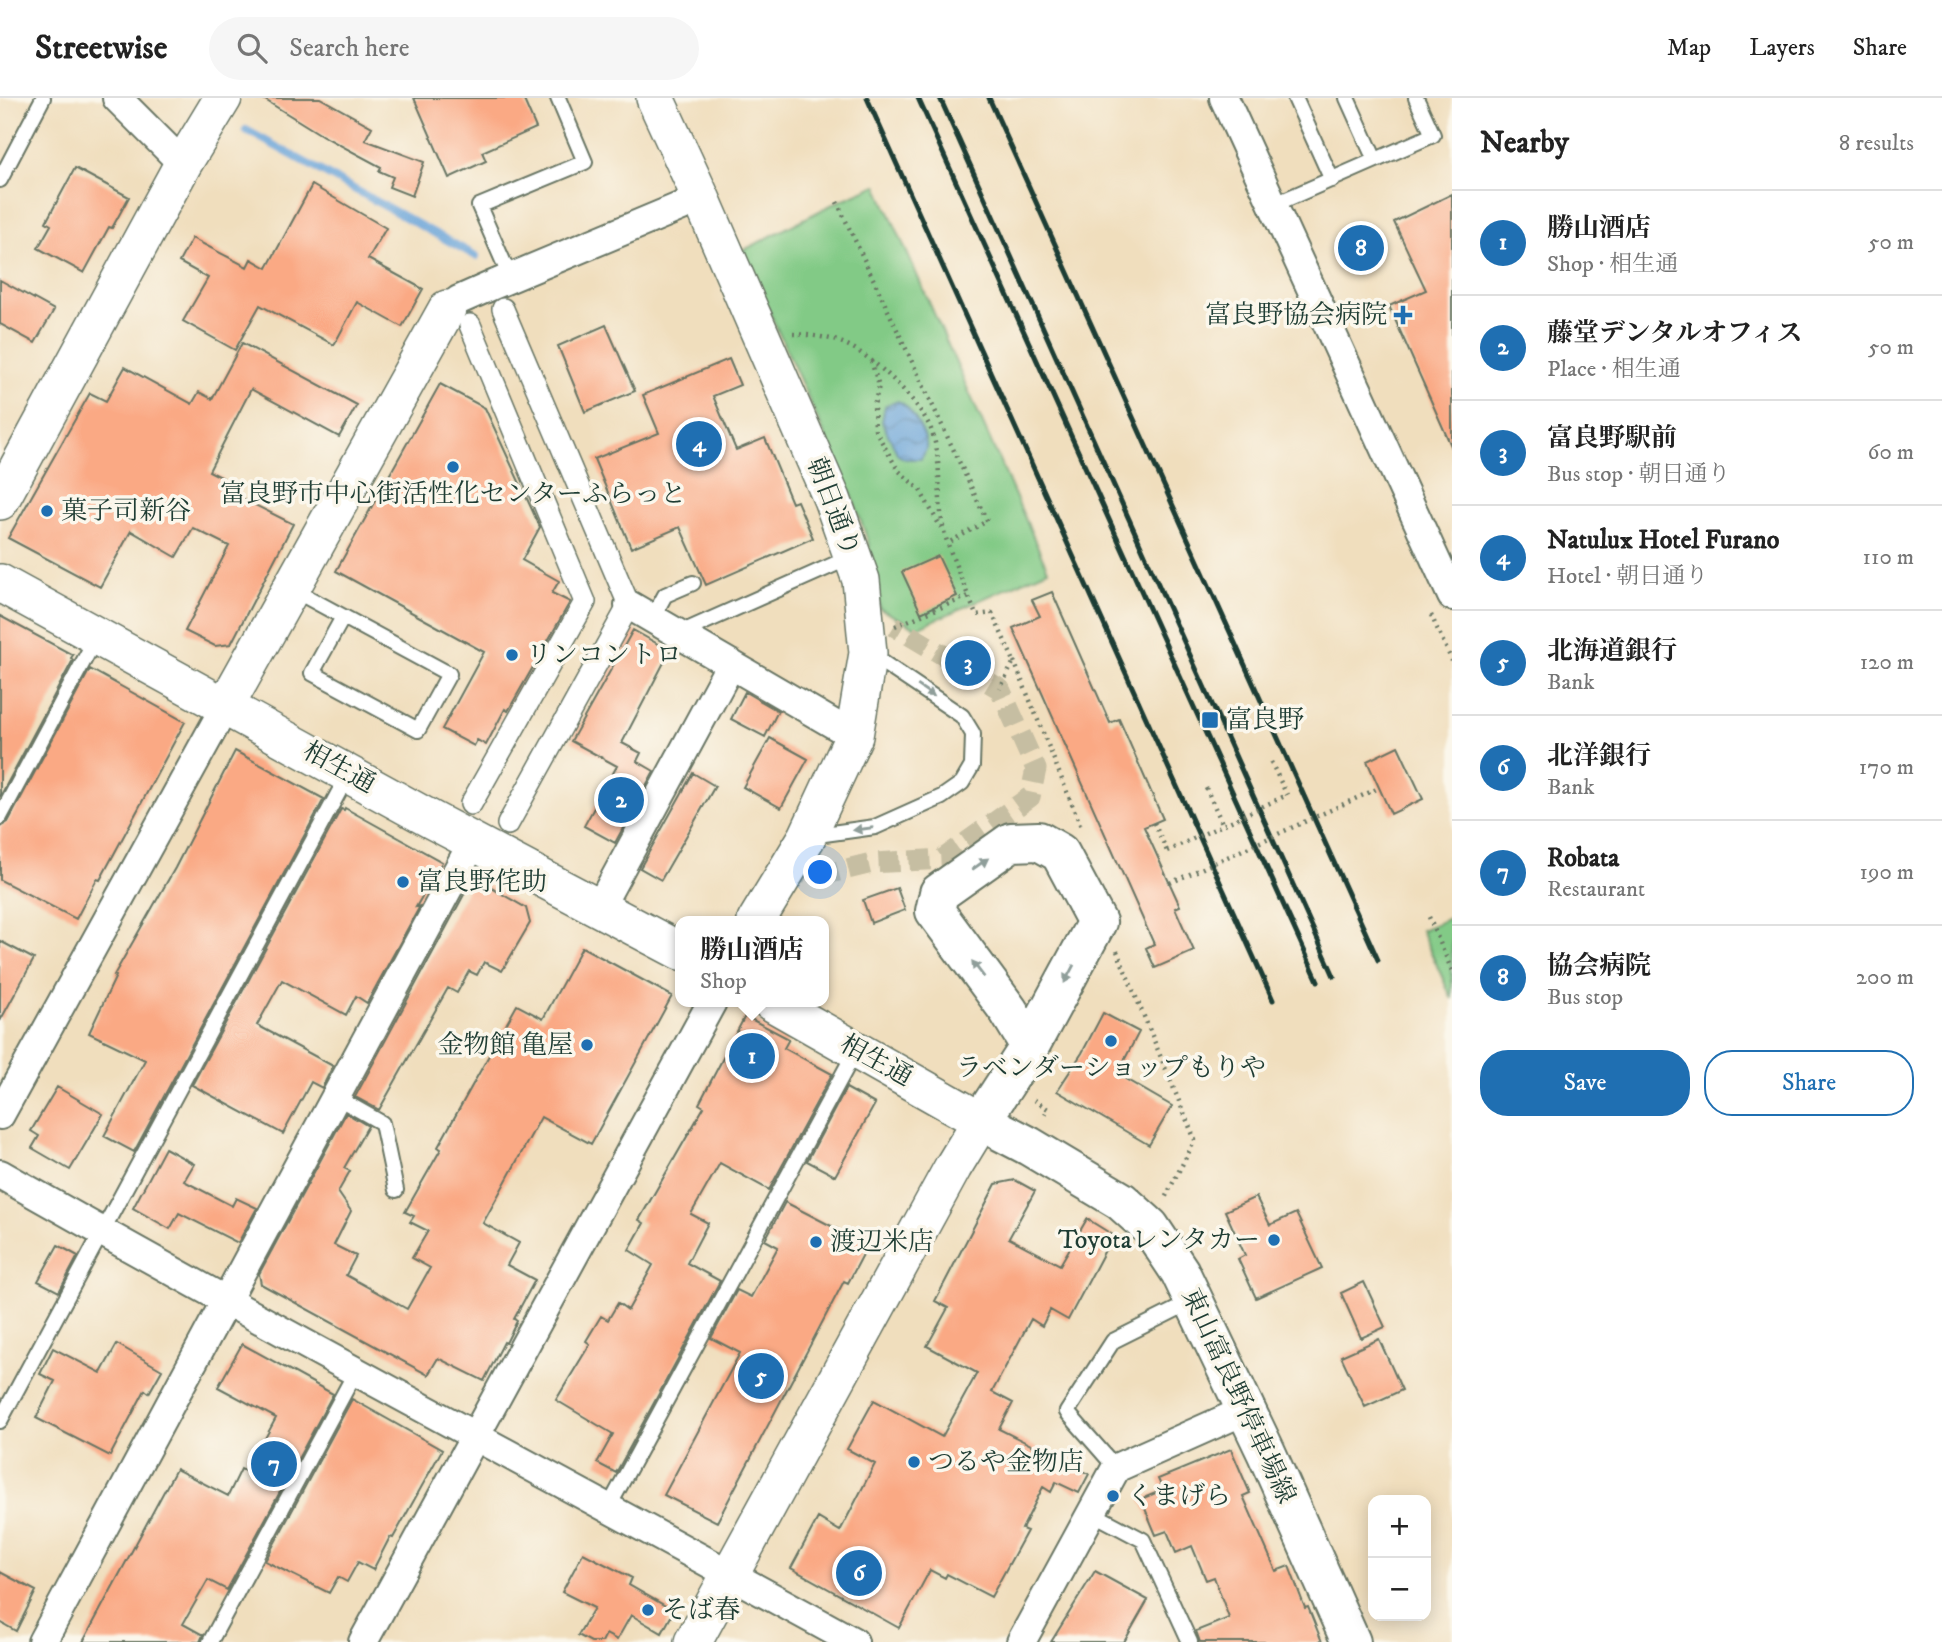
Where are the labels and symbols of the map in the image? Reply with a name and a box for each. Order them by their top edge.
pin: 8 [1338,222,1384,274]
place label: 富良野協会病院 [1205,299,1387,332]
marker: 富良野協会病院 [1393,305,1413,325]
pin: 4 [676,418,722,470]
street label: 朝日通り [799,453,867,561]
marker: 富良野市中心街活性化センターふらっと [445,459,461,475]
place label: 富良野市中心街活性化センターふらっと [220,478,686,511]
place label: 菓子司新谷 [61,495,191,528]
marker: 菓子司新谷 [39,503,55,519]
pin: 3 [945,637,991,689]
place label: リンコントロ [526,639,682,672]
marker: リンコントロ [504,647,520,663]
one-way arrow [916,684,935,697]
place label: 富良野 [1226,704,1304,737]
marker: 富良野 [1200,710,1220,730]
street label: 相生通 [297,735,381,801]
pin: 2 [598,774,644,826]
one-way arrow [852,824,874,835]
your location [803,855,837,889]
one-way arrow [971,857,989,871]
place label: 富良野侘助 [417,866,547,899]
marker: 富良野侘助 [395,874,411,890]
one-way arrow [971,960,985,978]
one-way arrow [1063,964,1075,984]
street label: 相生通 [834,1028,918,1094]
place label: 金物館 亀屋 [437,1029,573,1062]
pin: 1 [729,1030,775,1082]
marker: ラベンダーショップもりや [1103,1033,1119,1049]
marker: 金物館 亀屋 [579,1037,595,1053]
place label: ラベンダーショップもりや [956,1052,1266,1085]
place label: Toyotaレンタカー [1058,1224,1260,1257]
place label: 渡辺米店 [830,1226,934,1259]
marker: Toyotaレンタカー [1266,1232,1282,1248]
marker: 渡辺米店 [808,1234,824,1250]
street label: 東山富良野停車場線 [1174,1283,1302,1509]
pin: 5 [738,1350,784,1402]
pin: 7 [251,1438,297,1490]
place label: つるや金物店 [928,1446,1084,1479]
marker: つるや金物店 [906,1454,922,1470]
place label: くまげら [1127,1480,1231,1513]
marker: くまげら [1105,1488,1121,1504]
pin: 6 [836,1547,882,1599]
place label: そば春 [662,1594,740,1627]
marker: そば春 [640,1602,656,1618]

